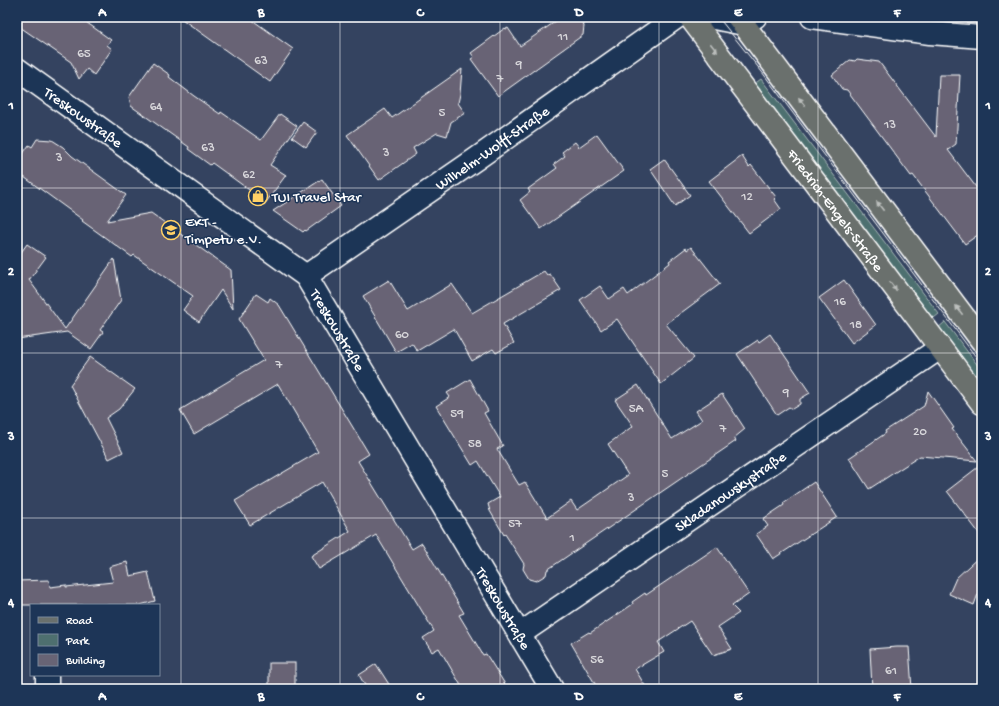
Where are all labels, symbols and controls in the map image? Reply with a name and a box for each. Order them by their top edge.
text: A [97,6,107,21]
text: B [257,6,266,21]
text: C [415,6,425,21]
text: D [574,6,584,21]
text: E [734,6,743,21]
text: F [893,6,902,21]
house number: 11 [557,30,568,45]
one-way arrow [709,42,718,53]
house number: 65 [77,47,91,62]
house number: 63 [254,54,268,69]
house number: 9 [515,58,523,73]
house number: 7 [496,72,505,87]
street label: Treskowstraße [39,83,126,153]
one-way arrow [798,97,807,108]
text: 1 [7,99,14,114]
text: 1 [984,99,991,114]
house number: 64 [150,100,162,115]
street label: Wilhelm-Wolff-Straße [433,103,554,195]
house number: 5 [439,106,446,121]
house number: 13 [883,118,896,133]
house number: 63 [201,141,215,156]
street label: Friedrich-Engels-Straße [782,145,887,276]
house number: 3 [382,146,390,161]
house number: 3 [55,151,63,166]
house number: 62 [243,168,256,183]
shop icon: TUI Travel Star [247,185,269,207]
place label: TUI Travel Star [271,189,363,207]
house number: 12 [740,190,753,205]
one-way arrow [876,201,885,212]
place label: EKT - Timpetu e.V. [184,214,262,249]
school or university icon: EKT - Timpetu e.V. [160,219,182,241]
text: 2 [8,265,15,280]
text: 2 [985,265,992,280]
one-way arrow [889,280,897,291]
street label: Treskowstraße [304,285,368,375]
house number: 16 [833,295,846,310]
one-way arrow [955,304,963,315]
house number: 18 [849,318,862,333]
house number: 60 [395,328,410,343]
house number: 7 [275,358,284,373]
house number: 9 [782,386,790,401]
house number: 5A [629,402,645,417]
house number: 59 [450,407,464,422]
house number: 7 [719,422,728,437]
house number: 20 [913,425,927,440]
text: 3 [7,430,15,445]
text: 3 [984,430,992,445]
house number: 58 [468,437,482,452]
street label: Skladanowskystraße [672,448,790,537]
house number: 5 [662,467,669,482]
house number: 3 [627,491,635,506]
house number: 57 [508,517,523,532]
house number: 1 [568,531,575,546]
street label: Treskowstraße [470,564,534,654]
text: 4 [7,596,15,611]
text: 4 [984,596,992,611]
legend [30,604,160,676]
text: Road [66,615,93,629]
text: Park [65,635,91,649]
house number: 56 [590,653,604,668]
text: Building [65,655,105,669]
house number: 61 [885,664,897,679]
text: A [97,690,107,705]
text: B [257,690,266,705]
text: C [415,690,425,705]
text: D [574,690,584,705]
text: E [734,690,743,705]
text: F [893,690,902,705]

